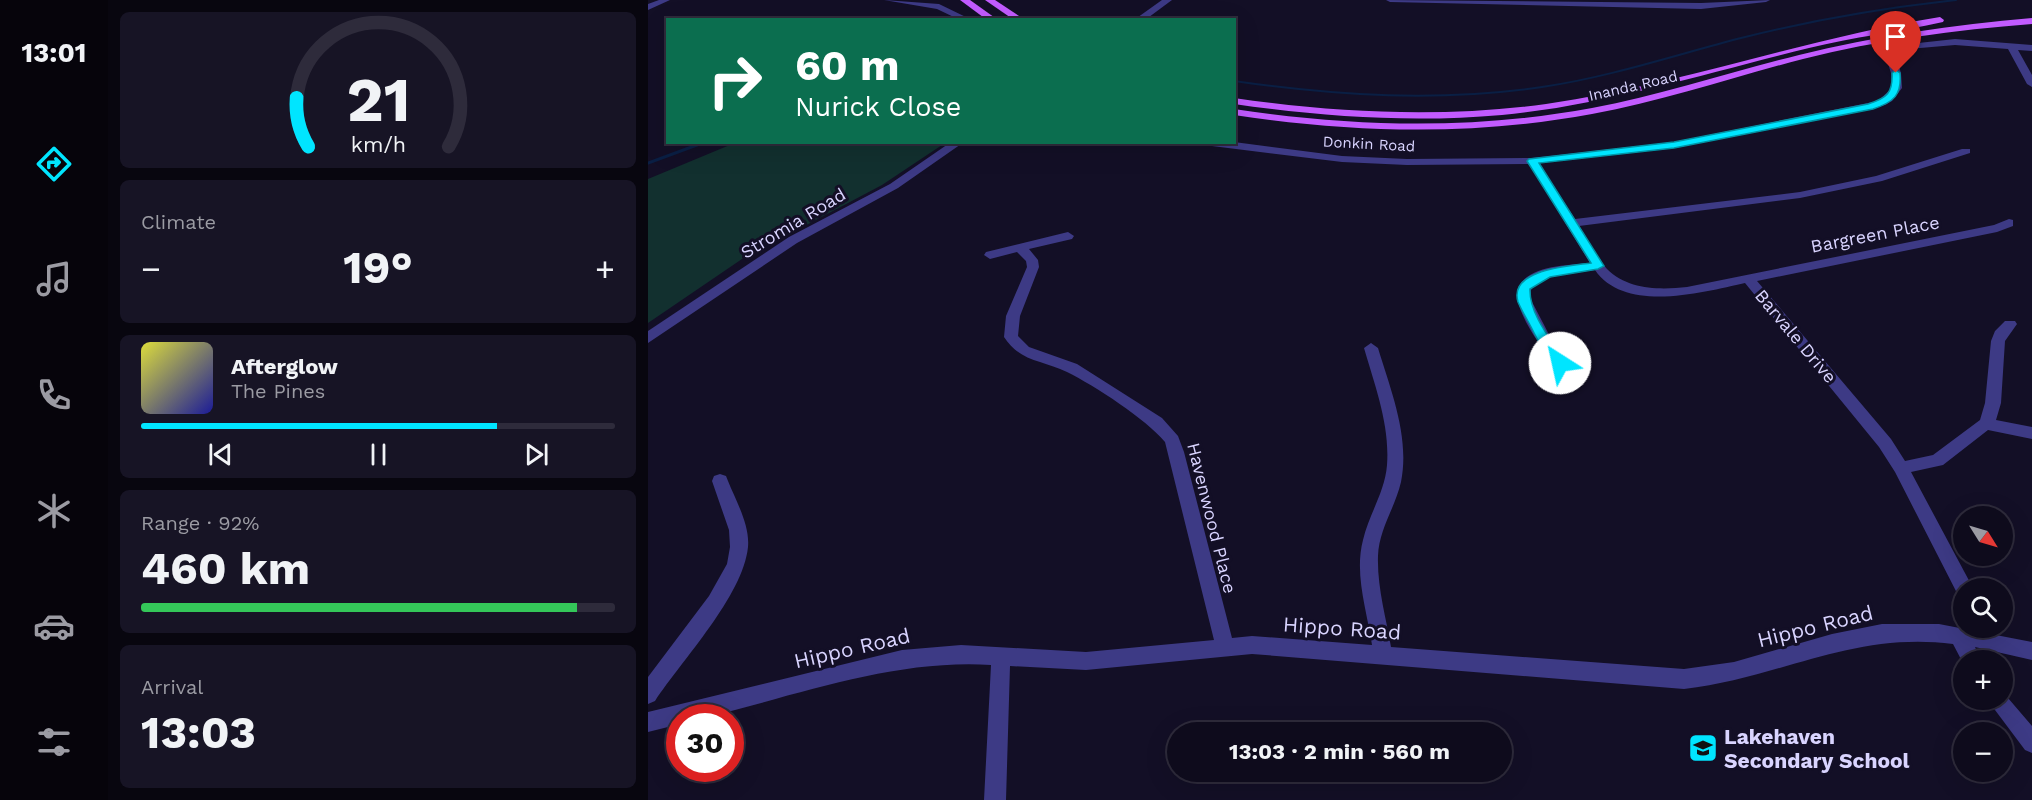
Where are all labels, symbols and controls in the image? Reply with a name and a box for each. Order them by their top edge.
pin [1870,11,1921,73]
icon: arrive [1879,20,1912,53]
text: 13:01 [22,37,86,69]
text: 60 m [795,41,899,90]
icon: right [696,42,774,120]
text: 21 [346,63,410,136]
street label: Inanda Road [1587,67,1679,105]
text: Nurick Close [795,91,961,123]
text: km/h [350,132,406,157]
street label: Donkin Road [1322,133,1416,155]
icon: directions [33,143,75,185]
street label: Stromia Road [737,183,849,263]
text: Climate [141,210,216,234]
street label: Bargreen Place [1809,211,1941,257]
text: 19° [343,241,413,294]
text: − [141,249,161,288]
text: + [595,249,615,288]
icon: music [33,258,75,300]
street label: Barvale Drive [1751,285,1841,387]
position arrow [1528,331,1592,395]
text: Afterglow [231,354,338,379]
icon: phone [33,374,75,416]
text: The Pines [231,379,325,403]
icon: previous [204,438,237,471]
icon: pause [362,438,395,471]
icon: next [520,438,553,471]
street label: Havenwood Place [1183,440,1241,596]
icon: climate [33,490,75,532]
north arrow [1953,506,2013,566]
map controls [1953,506,2013,782]
text: Range · 92% [141,511,259,535]
text: 460 km [141,542,310,595]
button: search [1953,578,2013,638]
street label: Hippo Road [1755,600,1875,652]
icon: car [33,605,75,647]
street label: Hippo Road [1282,611,1402,645]
street label: Hippo Road [792,623,912,673]
button: + [1953,650,2013,710]
text: Arrival [141,675,203,699]
speed limit sign: 30 [666,704,744,782]
text: 13:03 [141,706,256,759]
icon: filters [33,721,75,763]
button: − [1953,722,2013,782]
place label: Lakehaven Secondary School [1724,724,1910,773]
school or university icon: Lakehaven Secondary School [1687,732,1719,764]
text: 13:03 · 2 min · 560 m [1229,739,1450,764]

